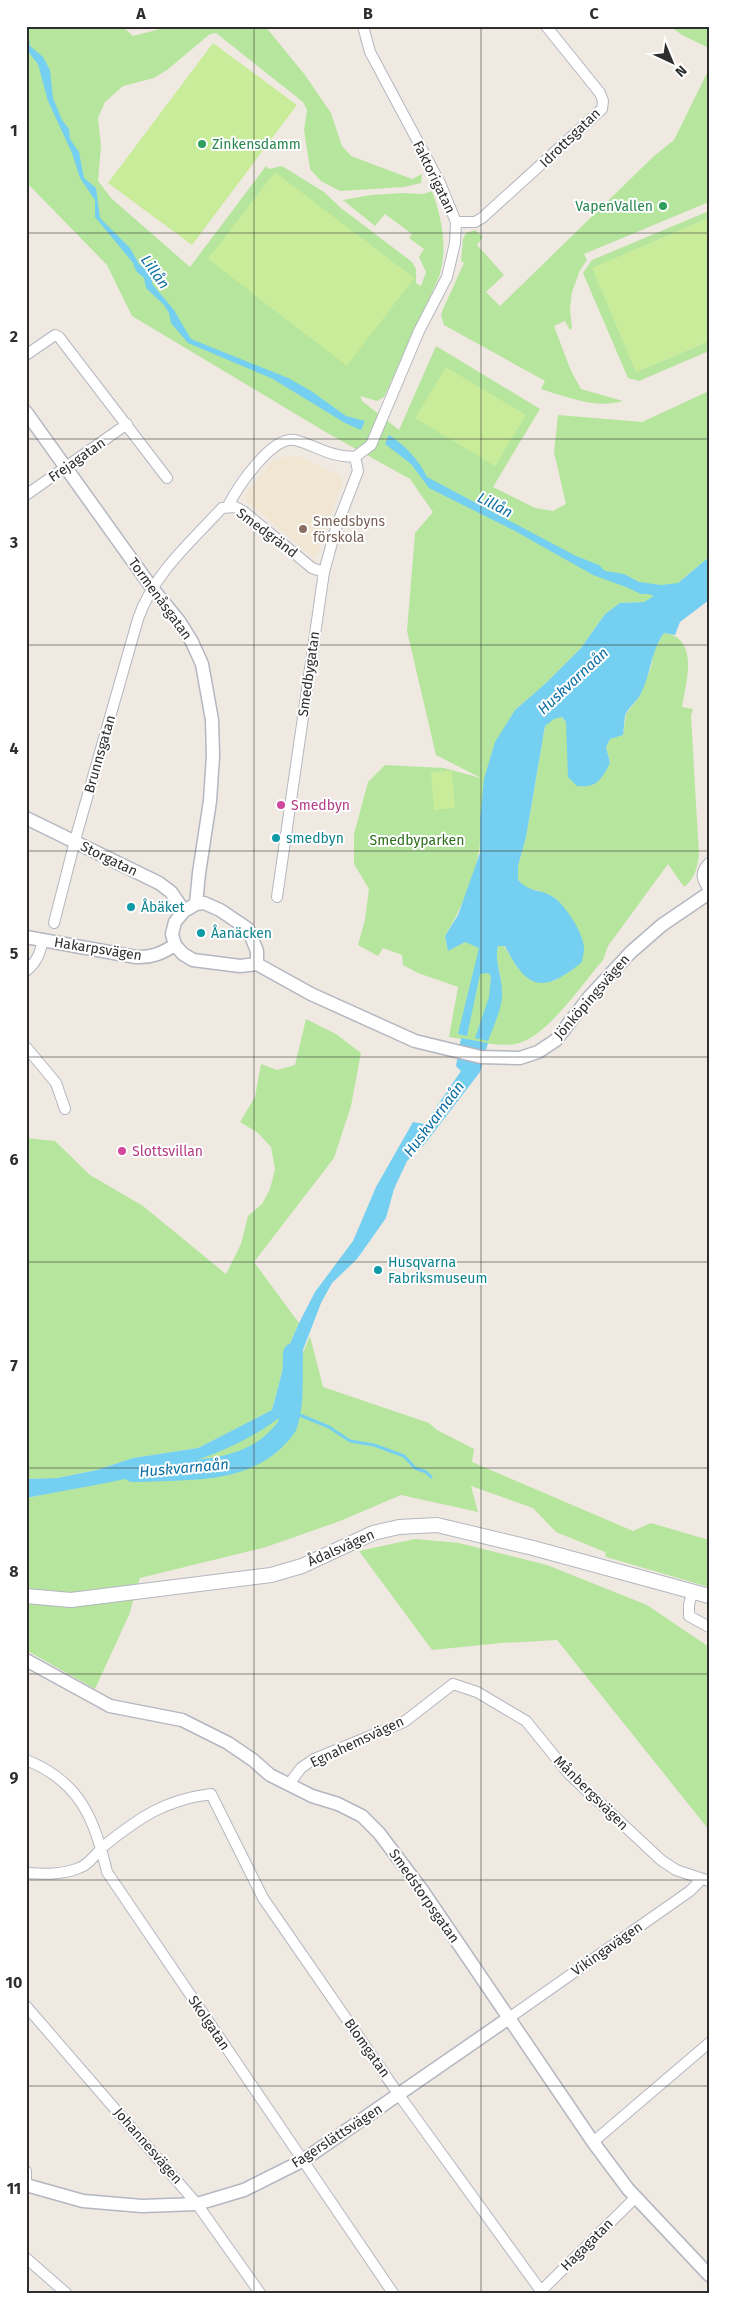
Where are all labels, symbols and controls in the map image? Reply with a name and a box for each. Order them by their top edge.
text: A [135,4,146,23]
text: B [363,4,373,23]
text: C [589,4,599,23]
north arrow [648,38,698,88]
text: N [671,62,690,80]
street label: Idrottsgatan [536,105,604,171]
text: 1 [10,121,18,140]
place label: Zinkensdamm [212,136,301,153]
marker: Zinkensdamm [196,138,208,150]
street label: Faktorigatan [409,138,459,216]
place label: VapenVallen [575,198,653,215]
marker: VapenVallen [657,200,669,212]
water label: Lillån [137,252,173,292]
text: 2 [10,327,18,346]
street label: Frejagatan [45,434,109,486]
water label: Lillån [474,488,516,522]
street label: Smedgränd [233,505,301,561]
place label: Smedsbyns förskola [313,513,386,546]
marker: Smedsbyns förskola [297,523,309,535]
text: 3 [9,533,18,552]
street label: Tormenåsgatan [125,555,195,643]
street label: Smedbygatan [295,630,323,718]
water label: Huskvarnaån [534,644,612,718]
street label: Brunnsgatan [81,713,119,795]
text: 4 [9,739,19,758]
place label: Smedbyn [291,797,350,814]
marker: Smedbyn [275,799,287,811]
place label: smedbyn [286,830,344,847]
marker: smedbyn [270,832,282,844]
park label: Smedbyparken [370,832,464,849]
street label: Storgatan [78,838,140,880]
place label: Åbäket [141,898,185,916]
marker: Åbäket [125,901,137,913]
place label: Åanäcken [211,924,272,942]
marker: Åanäcken [195,927,207,939]
street label: Hakarpsvägen [53,934,143,964]
text: 5 [10,944,19,963]
street label: Jönköpingsvägen [551,951,633,1043]
water label: Huskvarnaån [400,1078,468,1160]
place label: Slottsvillan [132,1143,203,1160]
marker: Slottsvillan [116,1145,128,1157]
text: 6 [9,1150,19,1169]
place label: Husqvarna Fabriksmuseum [388,1254,487,1287]
marker: Husqvarna Fabriksmuseum [372,1264,384,1276]
text: 7 [10,1356,18,1375]
water label: Huskvarnaån [138,1455,230,1481]
street label: Ådalsvägen [305,1525,377,1570]
text: 8 [9,1562,19,1581]
street label: Egnahemsvägen [307,1713,407,1771]
street label: Månbergsvägen [550,1752,632,1834]
text: 9 [10,1768,19,1787]
street label: Smedstorpsgatan [385,1846,463,1946]
street label: Vikingavägen [568,1918,646,1980]
text: 10 [6,1973,22,1992]
street label: Skolgatan [185,1992,233,2054]
street label: Blomgatan [340,2015,394,2081]
street label: Fagerslättsvägen [288,2100,386,2172]
street label: Johannesvägen [110,2104,186,2188]
text: 11 [7,2179,21,2198]
street label: Hagagatan [557,2215,617,2275]

